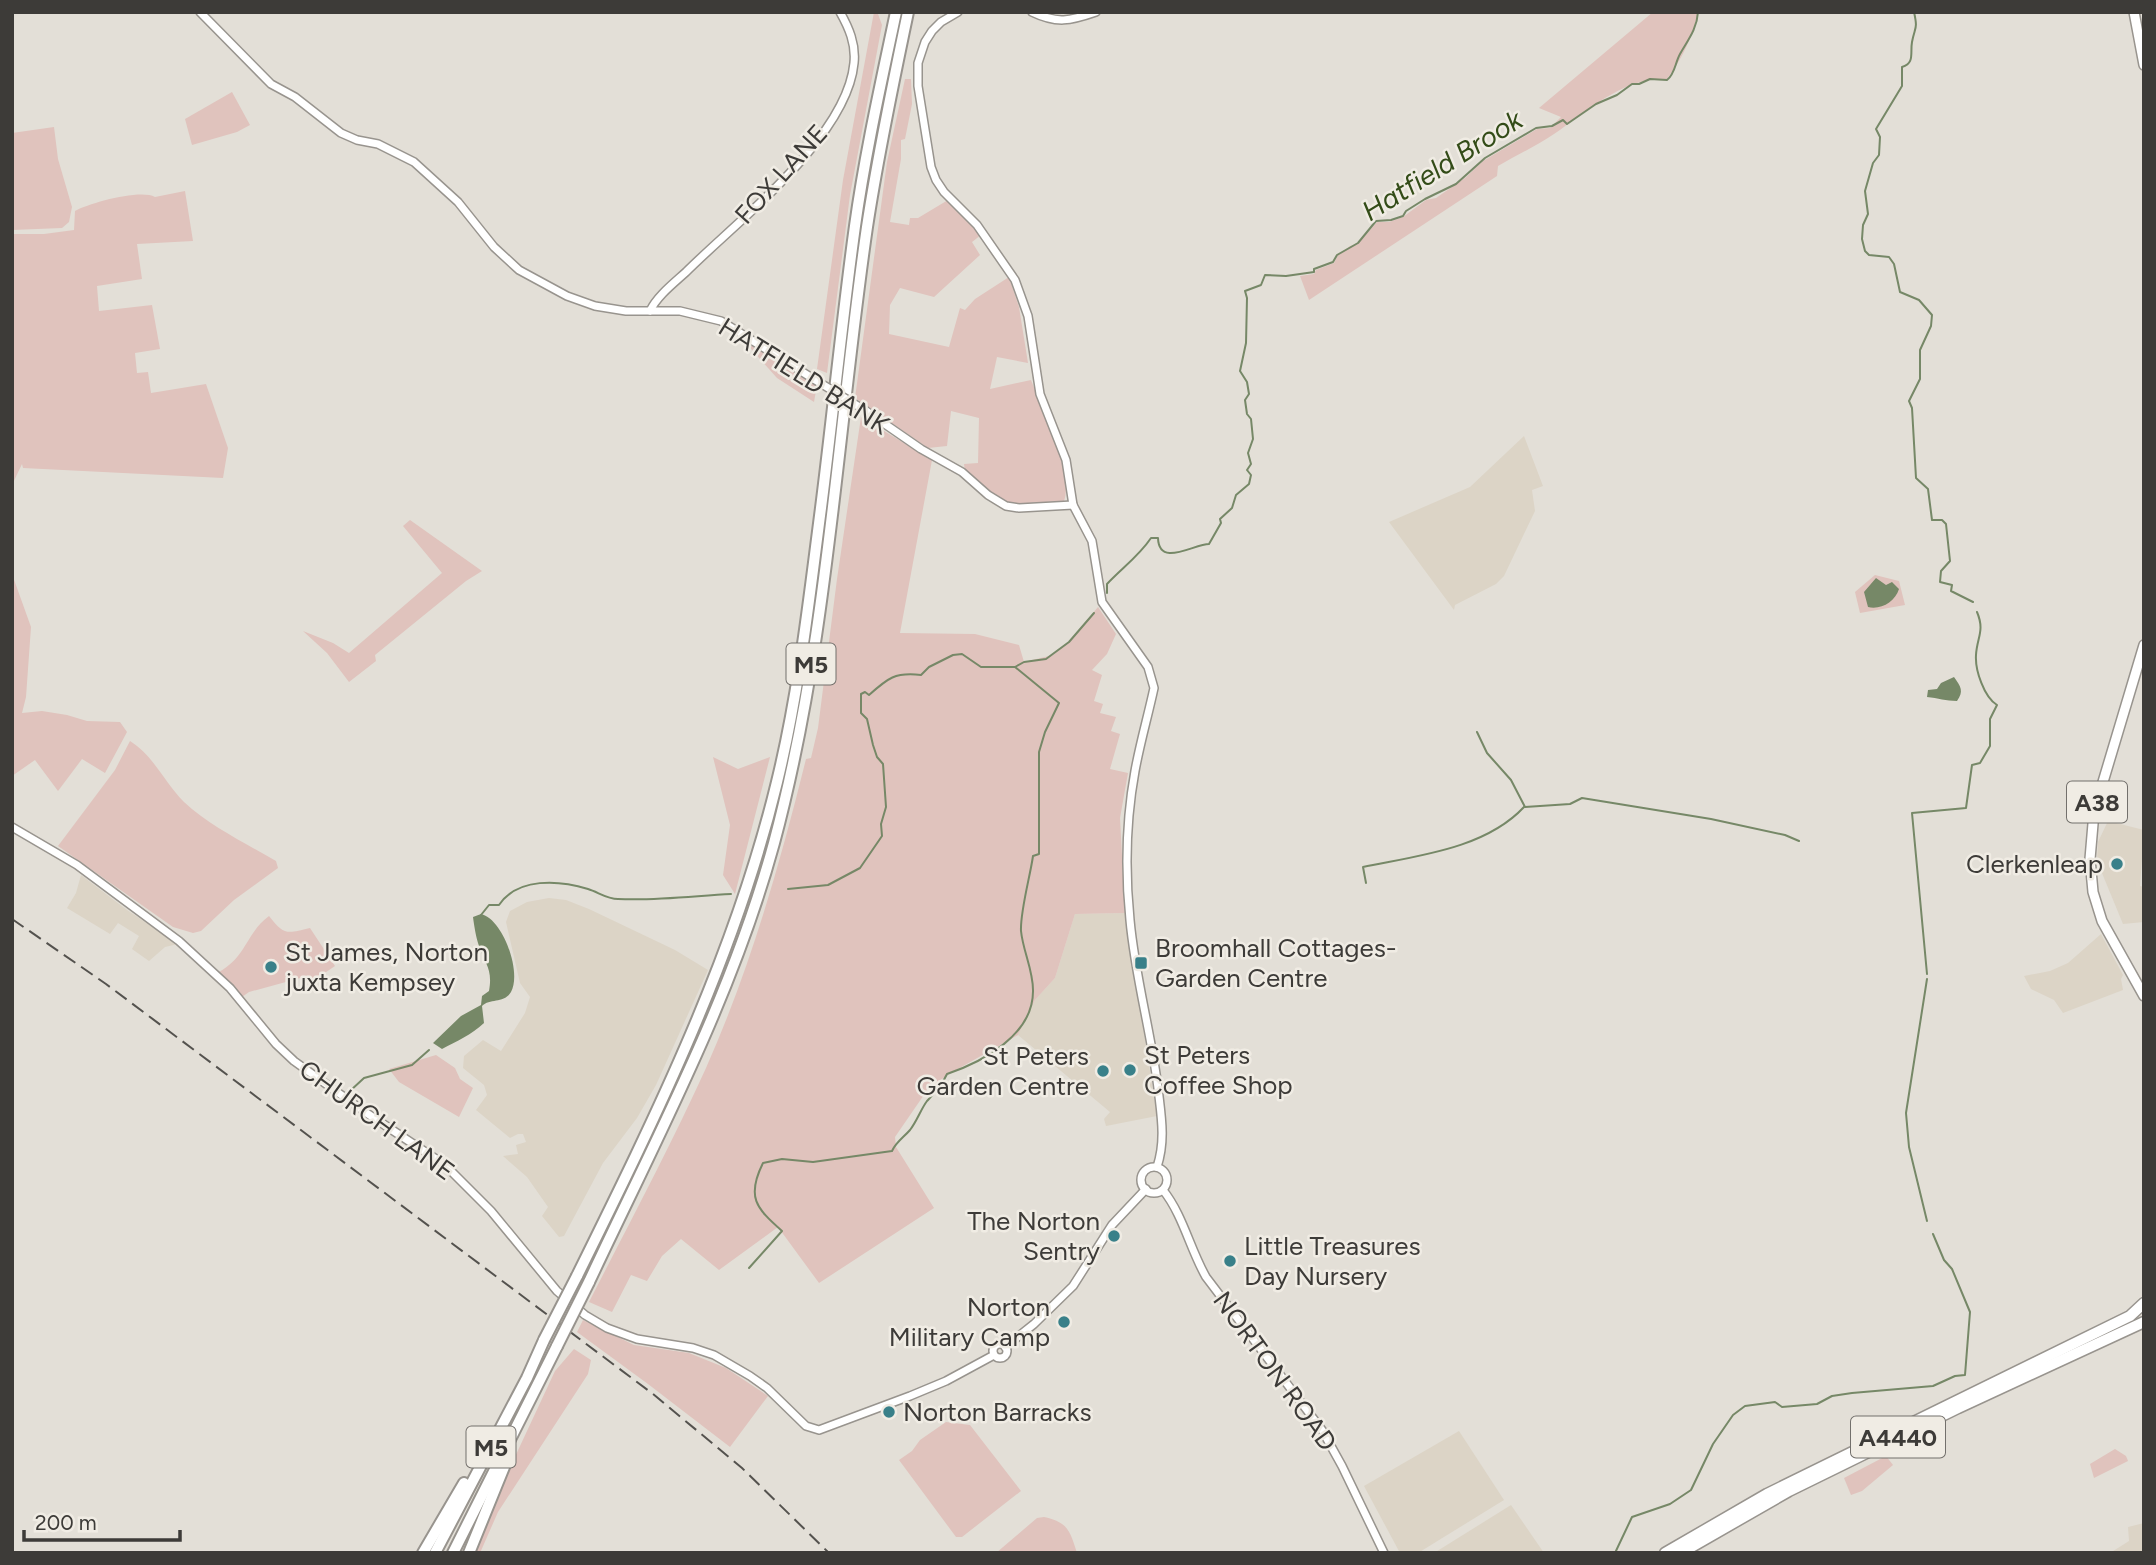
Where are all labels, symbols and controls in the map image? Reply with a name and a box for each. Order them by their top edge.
water label: Hatfield Brook [1355,101,1530,228]
street label: FOX LANE [728,117,834,231]
street label: HATFIELD BANK [713,311,895,441]
road number: M5 [786,644,836,684]
road number: A38 [2067,782,2127,822]
place label: Clerkenleap [1966,848,2103,880]
marker: Clerkenleap [2109,856,2125,872]
place label: Broomhall Cottages- Garden Centre [1155,932,1397,994]
place label: St James, Norton juxta Kempsey [283,936,488,998]
marker: Broomhall Cottages- Garden Centre [1133,955,1149,971]
marker: St James, Norton juxta Kempsey [263,959,279,975]
place label: St Peters Coffee Shop [1144,1039,1293,1101]
place label: St Peters Garden Centre [917,1040,1089,1102]
street label: CHURCH LANE [293,1053,461,1187]
marker: St Peters Coffee Shop [1122,1062,1138,1078]
marker: St Peters Garden Centre [1095,1063,1111,1079]
place label: The Norton Sentry [967,1205,1100,1267]
marker: The Norton Sentry [1106,1228,1122,1244]
place label: Little Treasures Day Nursery [1244,1230,1421,1292]
marker: Little Treasures Day Nursery [1222,1253,1238,1269]
street label: NORTON ROAD [1206,1285,1344,1457]
place label: Norton Military Camp [889,1291,1050,1353]
marker: Norton Military Camp [1056,1314,1072,1330]
place label: Norton Barracks [903,1396,1092,1428]
marker: Norton Barracks [881,1404,897,1420]
road number: A4440 [1851,1416,1945,1457]
road number: M5 [466,1427,516,1468]
scale bar [24,1498,180,1542]
text: 200 m [35,1510,97,1535]

